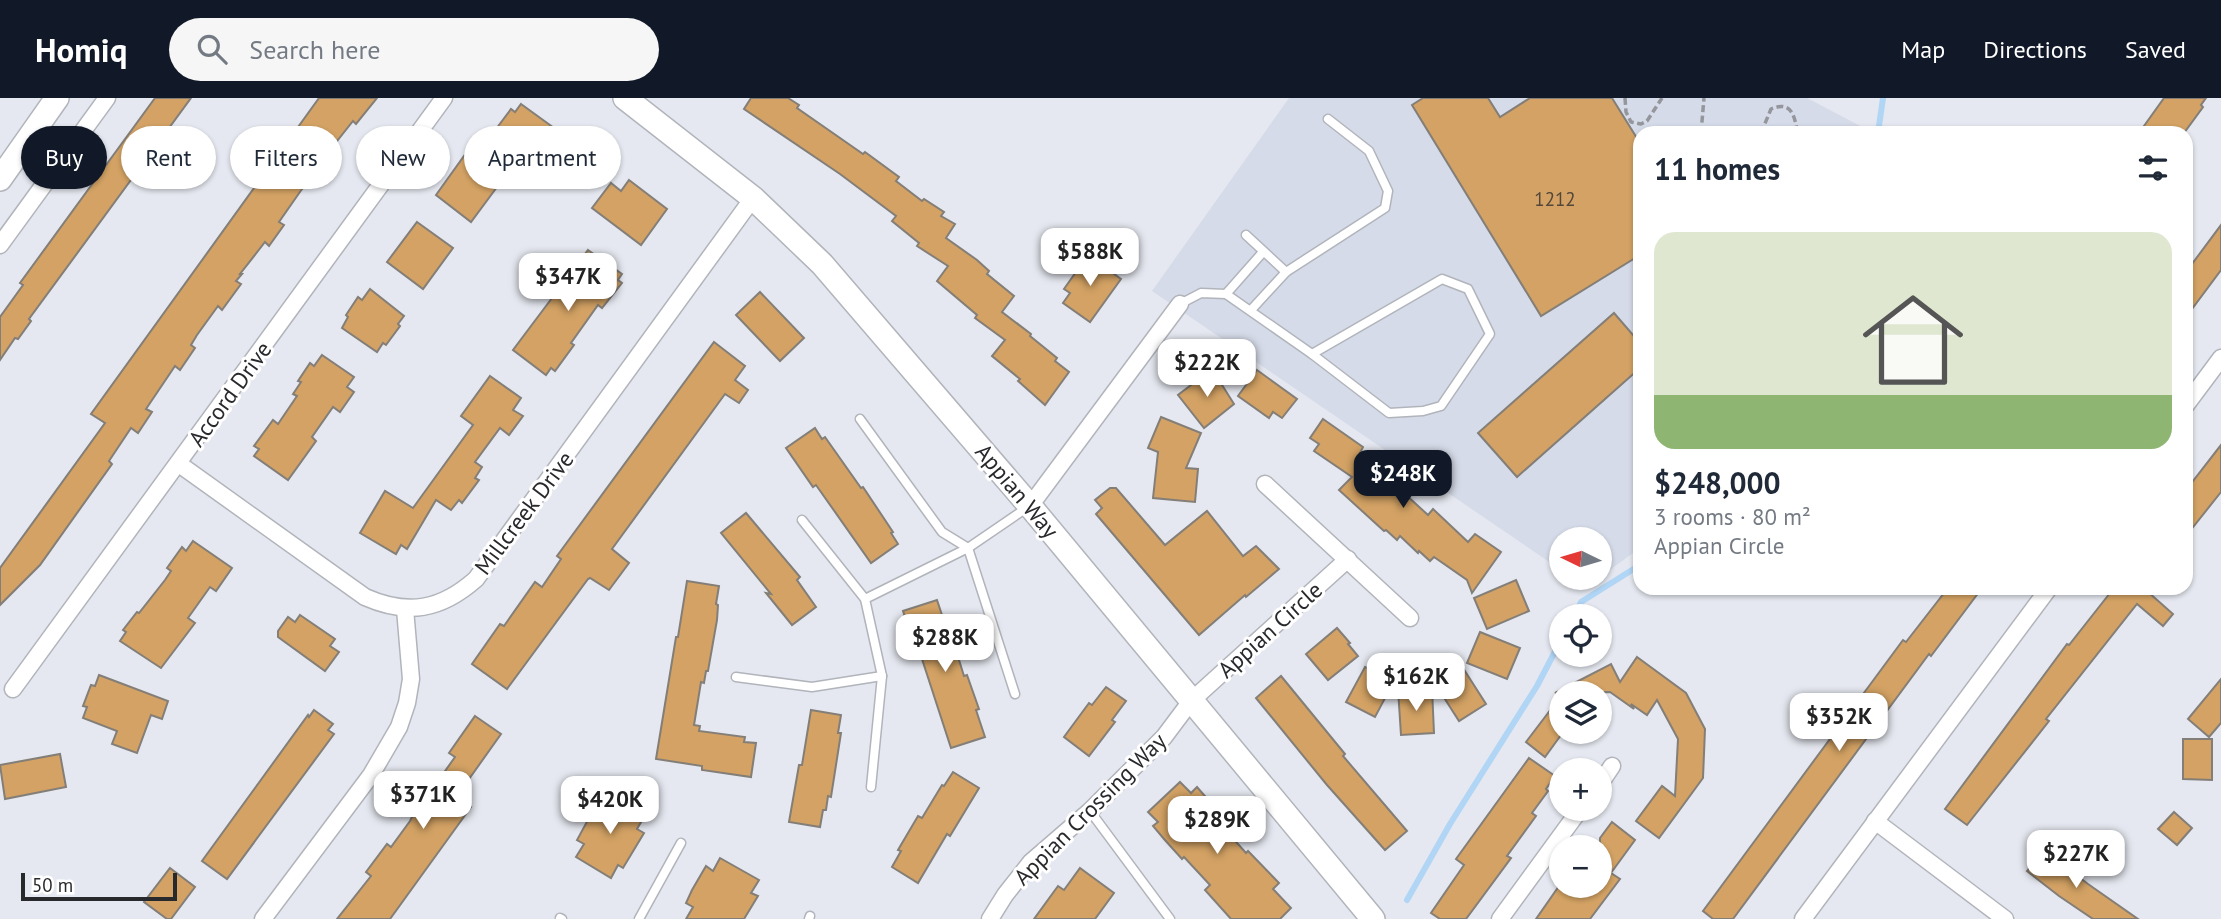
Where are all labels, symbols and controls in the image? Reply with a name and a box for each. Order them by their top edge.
search box [169,18,659,81]
text: Homiq [35,28,127,71]
icon: search [193,30,231,68]
text: Search here [249,33,380,66]
text: Map [1901,34,1945,65]
text: Directions [1983,34,2087,65]
text: Saved [2125,34,2186,65]
chip: Buy [21,126,107,189]
chip: Rent [121,126,216,189]
chip: Filters [230,126,342,189]
chip: New [356,126,450,189]
chip: Apartment [464,126,621,189]
text: 11 homes [1654,149,1780,188]
icon: filters [2134,149,2172,187]
house number: 1212 [1534,187,1576,211]
pin: $588K [1041,228,1139,288]
text: $588K [1057,236,1123,265]
pin: $347K [519,254,617,313]
text: $347K [535,261,601,290]
icon: home [1850,277,1976,403]
street label: Accord Drive [182,335,277,452]
pin: $222K [1158,340,1256,399]
text: $222K [1174,347,1240,376]
street label: Appian Way [969,438,1065,544]
street label: Millcreek Drive [468,445,579,580]
pin: $248K [1354,450,1452,510]
text: $248K [1370,458,1436,487]
text: $248,000 [1654,463,1781,502]
text: 3 rooms · 80 m² [1654,502,1811,531]
north arrow [1549,527,1612,590]
map controls [1549,527,1612,898]
text: Appian Circle [1654,531,1785,560]
street label: Appian Circle [1211,575,1328,684]
button: locate [1549,604,1612,667]
pin: $288K [896,614,994,674]
text: $288K [912,622,978,651]
pin: $162K [1367,654,1465,713]
text: $162K [1383,661,1449,690]
button: layers [1549,681,1612,744]
pin: $352K [1790,694,1888,753]
text: $352K [1806,701,1872,730]
street label: Appian Crossing Way [1007,726,1172,891]
button: + [1549,758,1612,821]
pin: $371K [374,772,472,831]
pin: $420K [561,776,659,836]
text: $371K [390,779,456,808]
text: $420K [577,784,643,813]
pin: $289K [1168,796,1266,856]
text: $289K [1184,804,1250,833]
pin: $227K [2027,830,2125,890]
button: − [1549,835,1612,898]
text: $227K [2043,838,2109,867]
scale bar [21,870,177,902]
text: 50 m [32,873,73,897]

